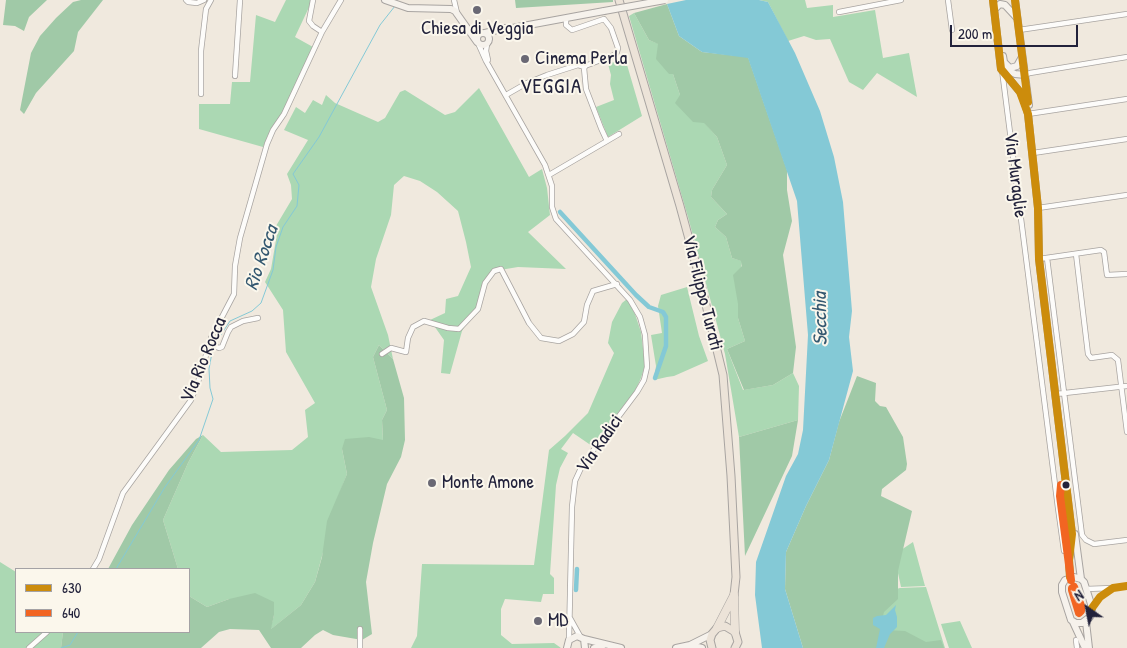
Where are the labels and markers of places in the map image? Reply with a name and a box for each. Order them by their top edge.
marker: Chiesa di Veggia [471,4,483,16]
place label: Chiesa di Veggia [421,18,533,40]
place label: Cinema Perla [535,48,627,70]
marker: Cinema Perla [519,53,531,65]
place label: Monte Amone [442,472,534,494]
marker: Monte Amone [426,477,438,489]
unlabelled marker [1061,480,1071,490]
place label: MD [548,610,568,632]
marker: MD [532,615,544,627]

